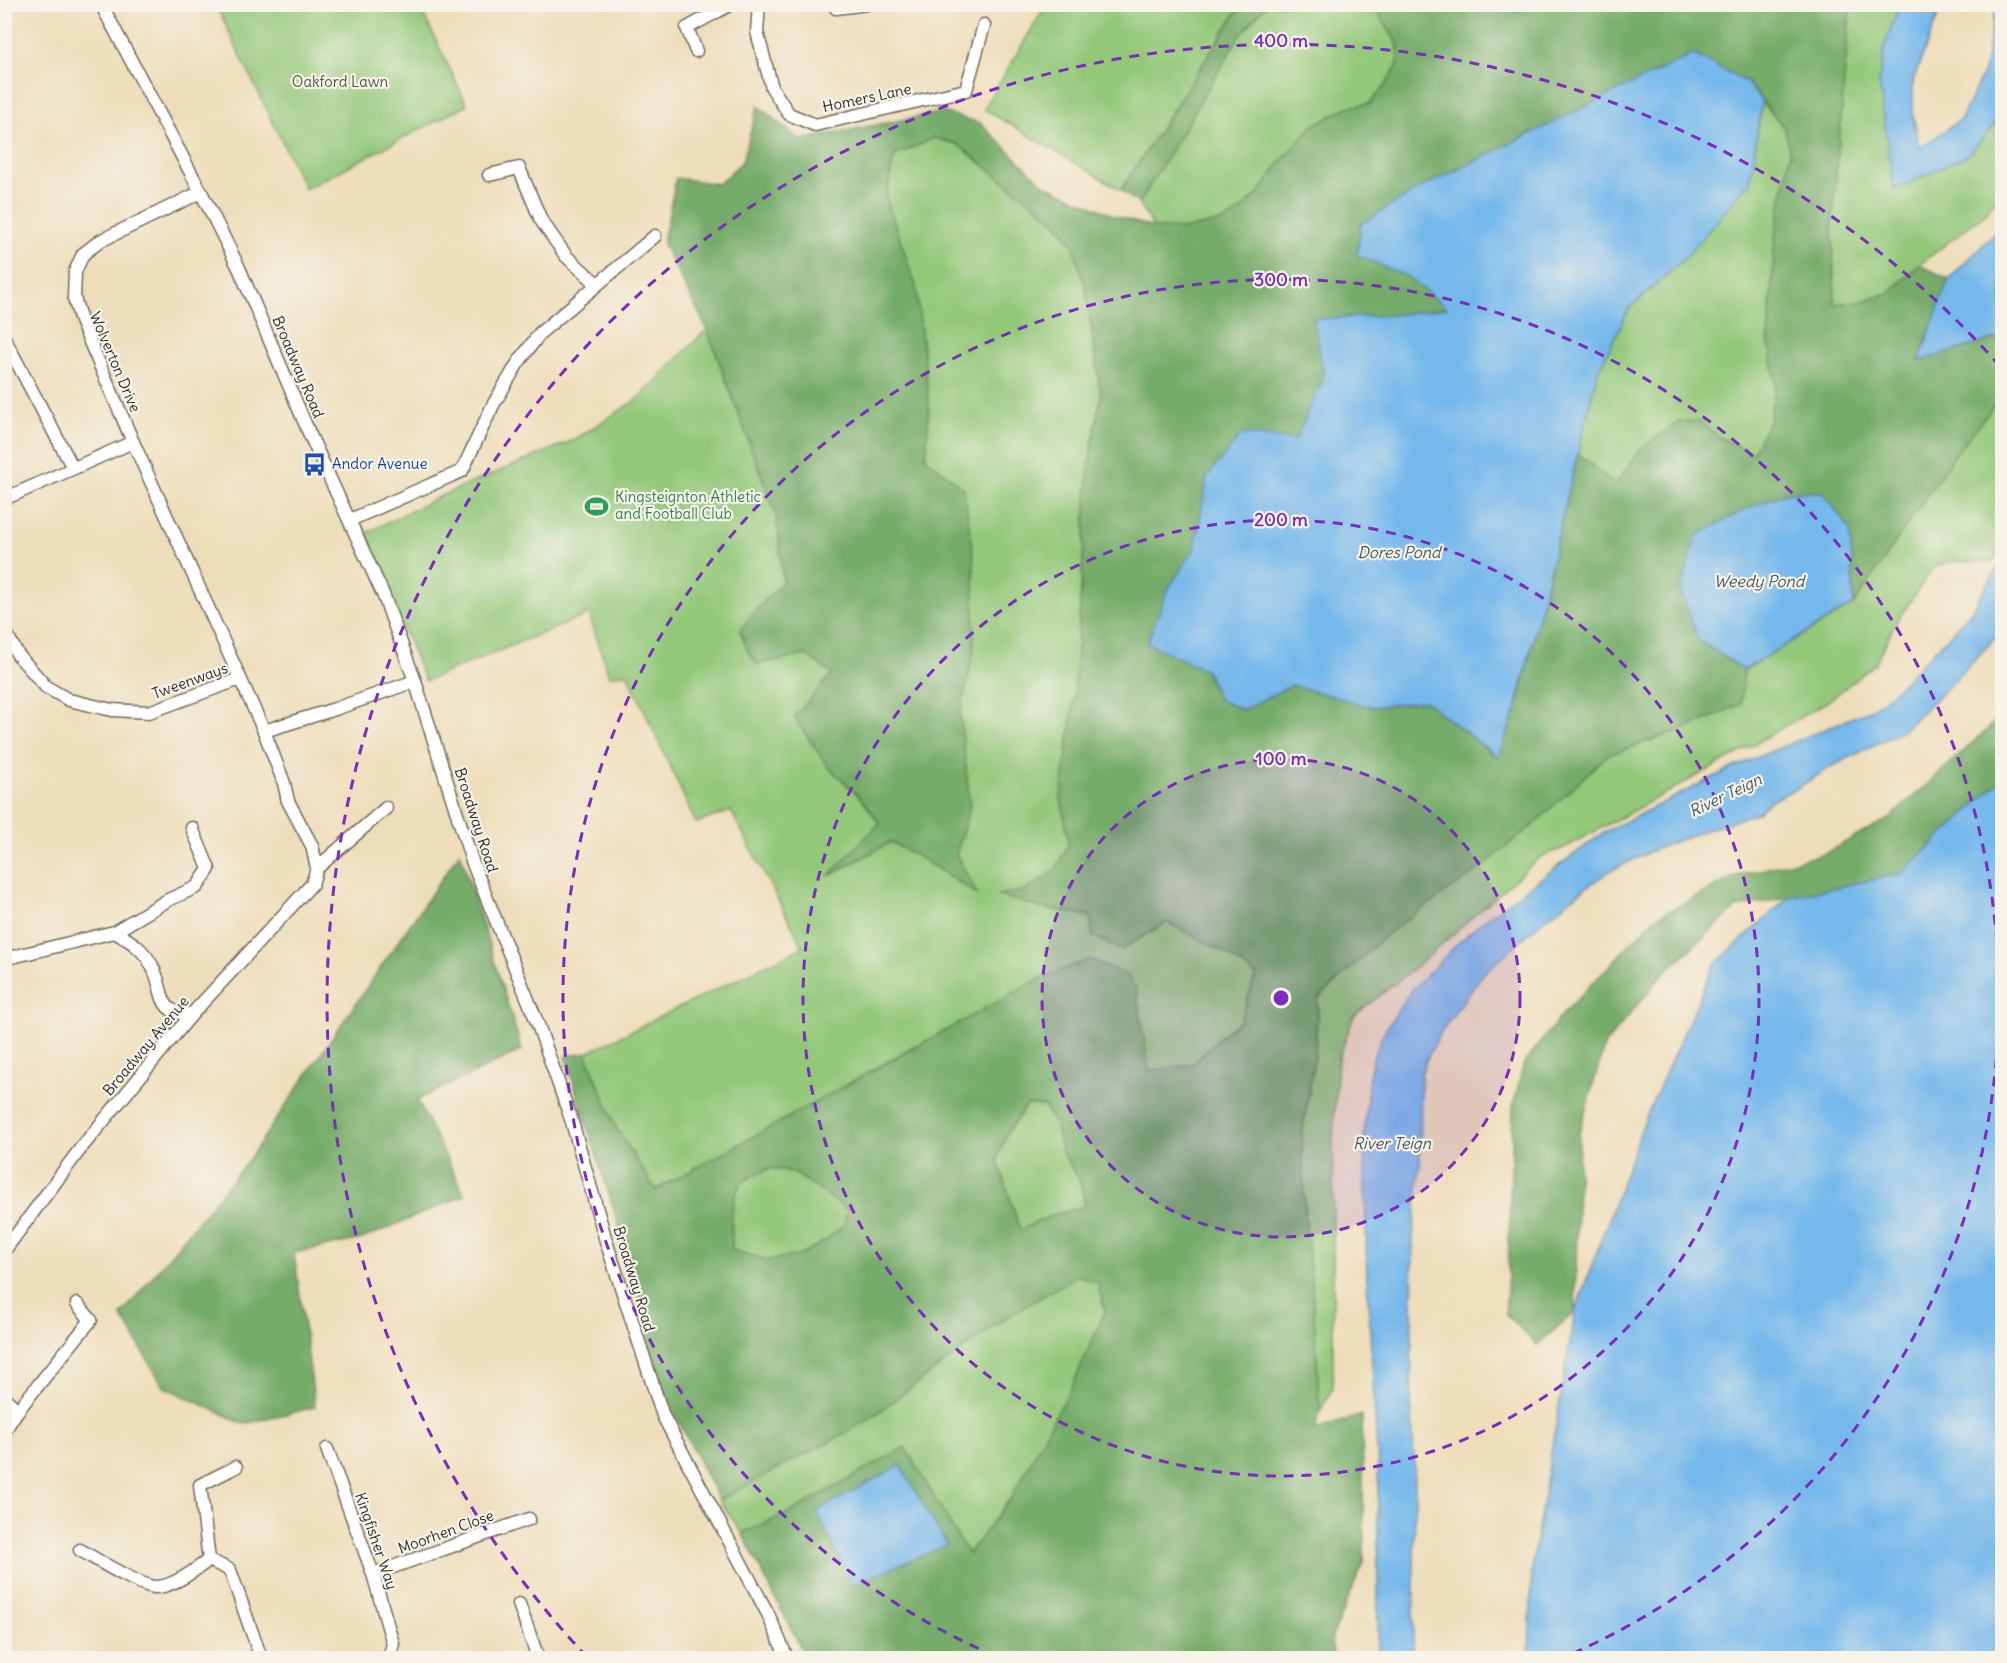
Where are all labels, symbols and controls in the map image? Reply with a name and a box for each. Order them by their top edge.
text: 400 m [1254,29,1308,52]
park label: Oakford Lawn [292,72,389,91]
street label: Homers Lane [821,79,913,116]
text: 300 m [1254,268,1308,291]
street label: Wolverton Drive [86,309,145,415]
street label: Broadway Road [268,313,329,421]
bus stop icon: Andor Avenue [301,451,327,477]
place label: Andor Avenue [332,454,428,473]
place label: Kingsteignton Athletic and Football Club [615,487,762,523]
sports icon: Kingsteignton Athletic and Football Club [584,493,610,519]
text: 200 m [1254,508,1308,531]
water label: Dores Pond [1357,542,1443,562]
water label: Weedy Pond [1714,571,1807,591]
street label: Tweenways [149,658,230,703]
text: 100 m [1256,747,1307,770]
street label: Broadway Road [451,765,502,875]
water label: River Teign [1686,769,1765,821]
centre of rings [1271,988,1291,1008]
street label: Broadway Avenue [98,992,193,1099]
water label: River Teign [1353,1133,1432,1153]
street label: Broadway Road [609,1224,660,1334]
street label: Kingfisher Way [351,1490,402,1592]
street label: Moorhen Close [395,1505,496,1558]

